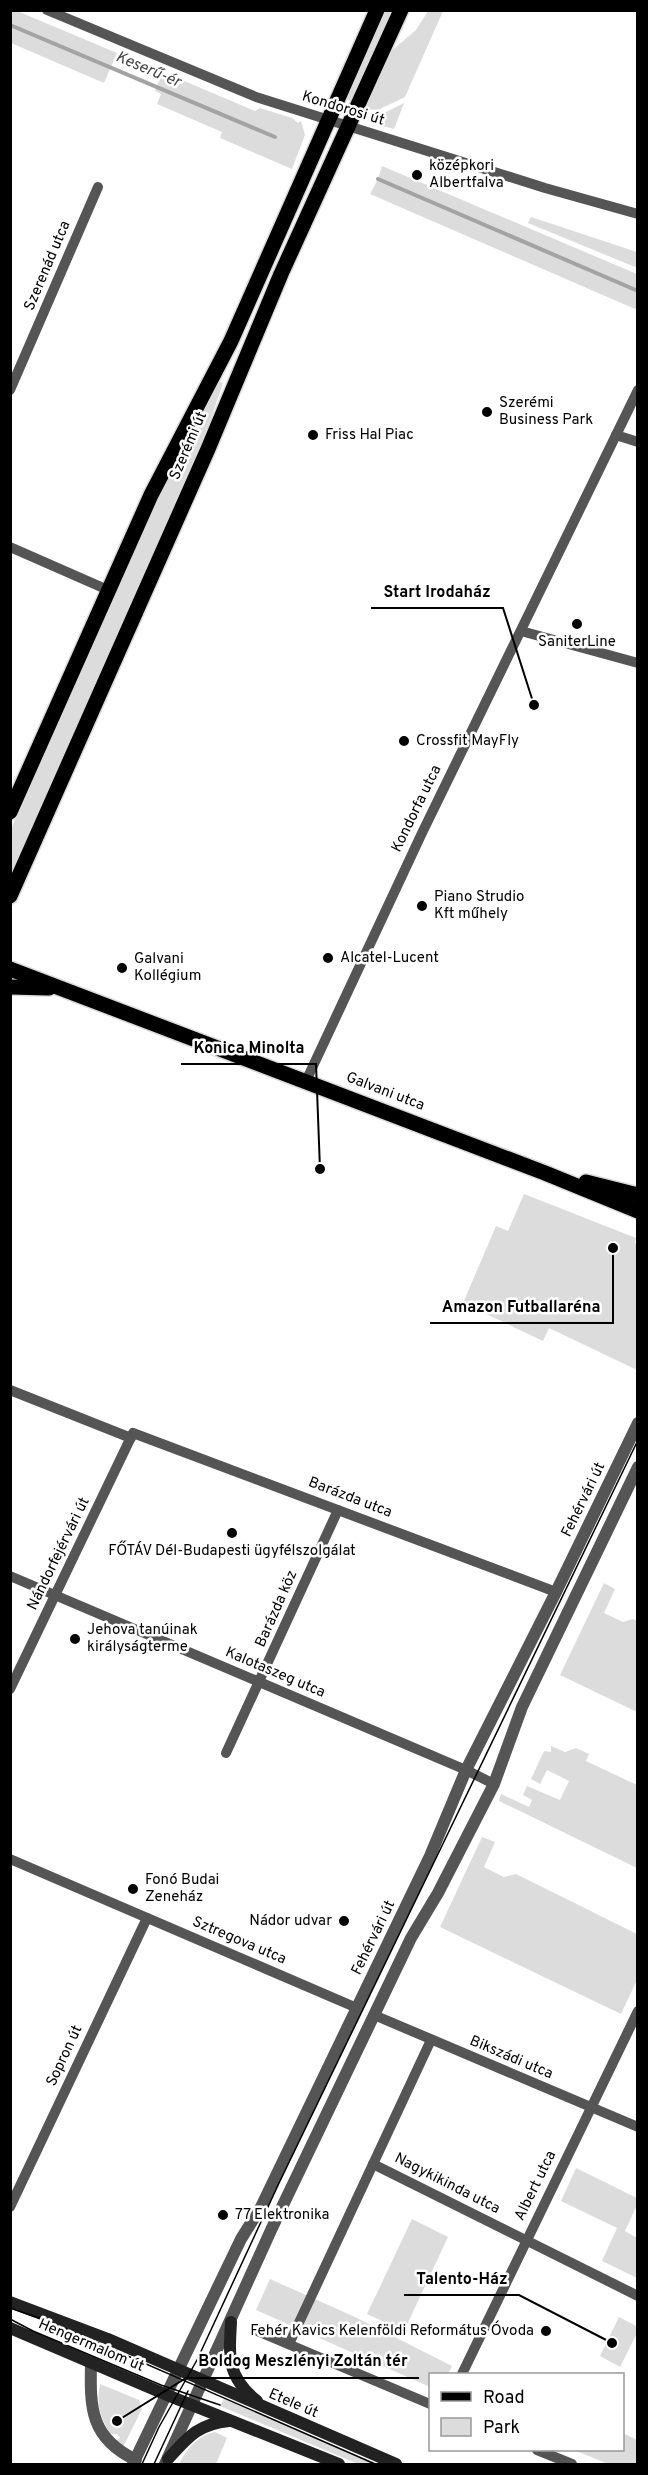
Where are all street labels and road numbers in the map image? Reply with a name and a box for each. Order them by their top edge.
street label: Kondorosi út [299,87,387,131]
street label: Szerenád utca [21,218,75,314]
street label: Szerémi út [166,409,212,483]
street label: Kondorfa utca [388,762,446,856]
street label: Galvani utca [343,1068,427,1116]
street label: Fehérvári út [558,1460,610,1540]
street label: Barázda utca [305,1473,395,1523]
street label: Nándorfejérvári út [23,1494,95,1614]
street label: Barázda köz [252,1568,302,1650]
street label: Kalotaszeg utca [222,1643,328,1703]
street label: Fehérvári út [348,1898,400,1978]
street label: Sztregova utca [189,1913,289,1969]
street label: Sopron út [43,2022,87,2090]
street label: Bikszádi utca [466,2032,556,2084]
street label: Albert utca [511,2148,561,2224]
street label: Nagykikinda utca [391,2149,503,2219]
street label: Hengermalom út [35,2315,147,2377]
street label: Etele út [265,2385,321,2423]

